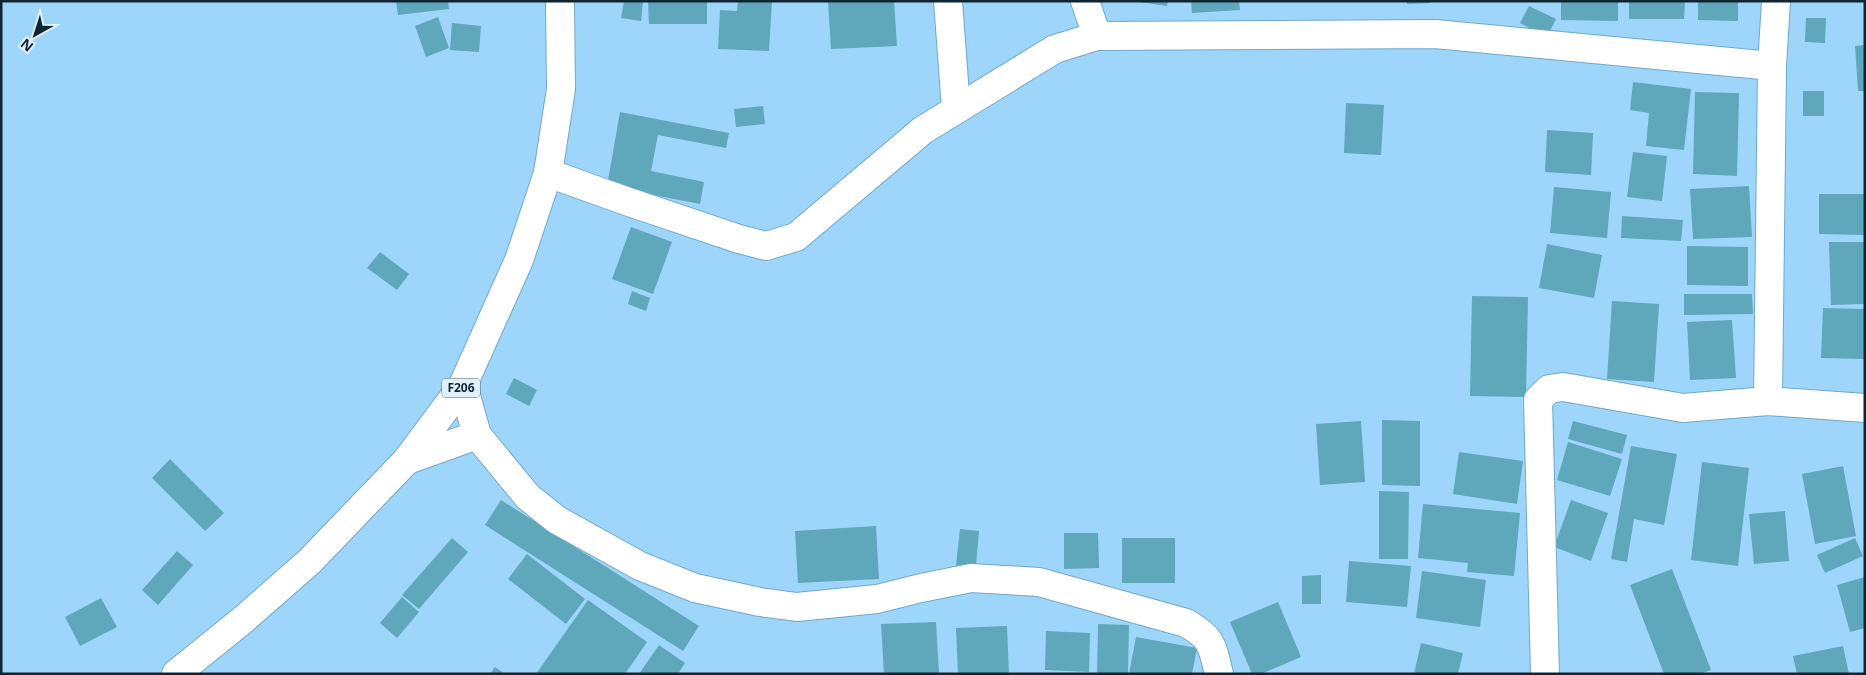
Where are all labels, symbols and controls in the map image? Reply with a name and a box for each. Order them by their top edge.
north arrow [10,10,60,60]
text: N [16,35,37,56]
road number: F206 [442,378,480,398]

